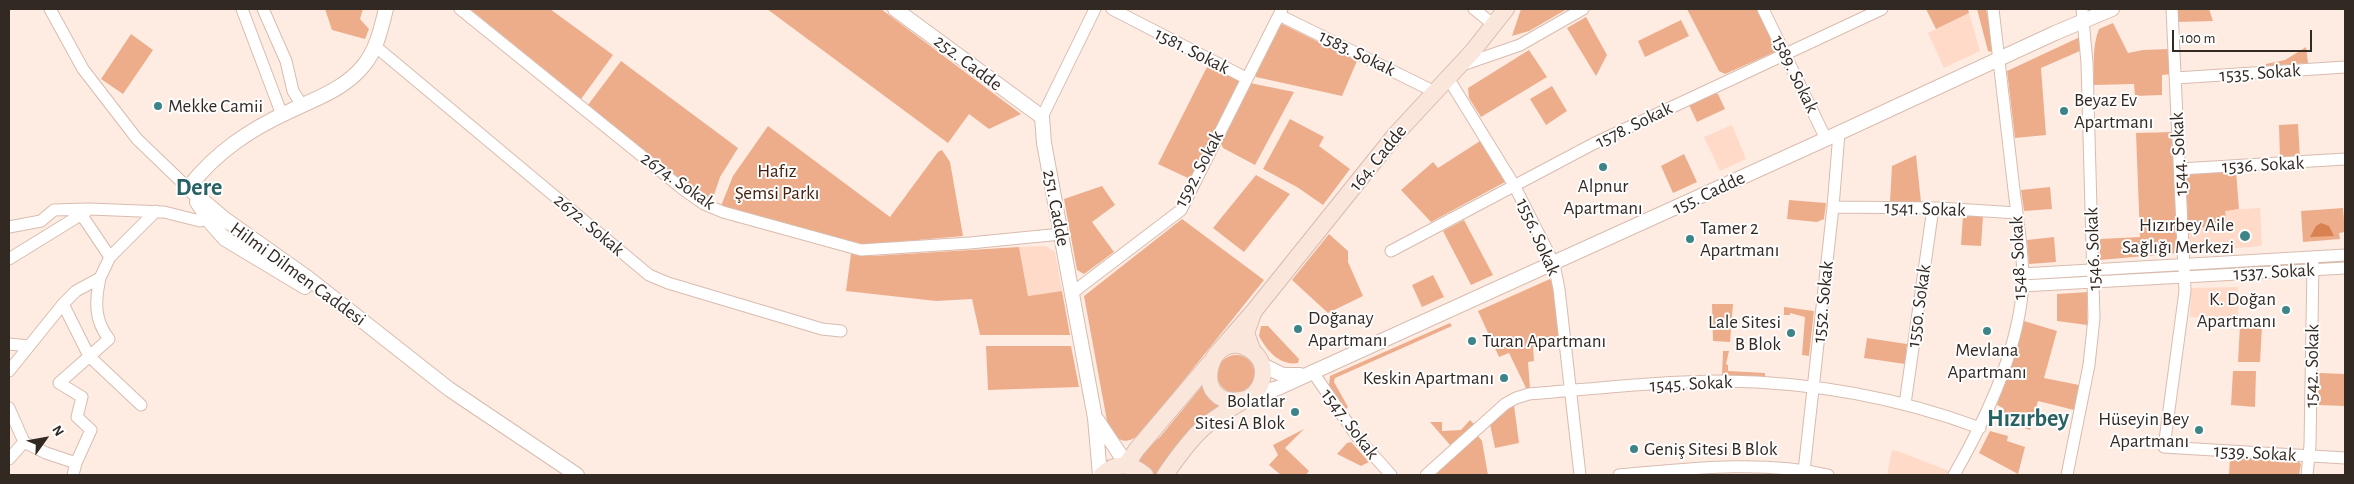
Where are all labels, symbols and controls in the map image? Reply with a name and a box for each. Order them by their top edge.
scale bar [2174,20,2314,52]
street label: 1581. Sokak [1151,22,1233,80]
street label: 1583. Sokak [1315,25,1399,81]
street label: 252. Cadde [929,30,1007,96]
street label: 1589. Sokak [1766,31,1824,117]
text: 100 m [2180,31,2215,46]
street label: 1535. Sokak [2219,59,2301,87]
place label: Beyaz Ev Apartmanı [2074,89,2153,133]
place label: Mekke Camii [168,95,263,117]
street label: 1578. Sokak [1592,97,1676,153]
marker: Mekke Camii [152,100,164,112]
marker: Beyaz Ev Apartmanı [2058,105,2070,117]
street label: 1544. Sokak [2165,112,2193,196]
street label: 164. Cadde [1344,120,1412,196]
street label: 1592. Sokak [1169,127,1229,211]
street label: 2674. Sokak [636,147,720,215]
street label: 1536. Sokak [2221,151,2305,179]
park label: Hafız Şemsi Parkı [735,160,819,204]
marker: Alpnur Apartmanı [1597,161,1609,173]
street label: 155. Cadde [1669,166,1749,220]
street label: 251. Cadde [1037,168,1075,248]
district label: Dere [176,174,222,202]
place label: Alpnur Apartmanı [1563,175,1643,219]
street label: 2672. Sokak [549,189,629,261]
street label: 1556. Sokak [1511,195,1565,279]
street label: 1541. Sokak [1884,196,1966,222]
street label: 1546. Sokak [2080,207,2106,291]
place label: Hızırbey Aile Sağlığı Merkezi [2122,214,2234,258]
street label: 1548. Sokak [2005,216,2031,300]
street label: Hilmi Dilmen Caddesi [226,217,370,331]
place label: Tamer 2 Apartmanı [1700,217,1779,261]
marker: Hızırbey Aile Sağlığı Merkezi [2238,229,2252,243]
marker: Tamer 2 Apartmanı [1684,233,1696,245]
street label: 1537. Sokak [2233,258,2315,286]
street label: 1552. Sokak [1807,260,1839,344]
street label: 1550. Sokak [1902,263,1936,349]
place label: K. Doğan Apartmanı [2197,288,2276,332]
marker: K. Doğan Apartmanı [2280,304,2292,316]
place label: Doğanay Apartmanı [1308,307,1387,351]
place label: Lale Sitesi B Blok [1708,311,1781,355]
marker: Doğanay Apartmanı [1292,323,1304,335]
street label: 1542. Sokak [2300,324,2324,408]
marker: Mevlana Apartmanı [1981,325,1993,337]
marker: Lale Sitesi B Blok [1785,327,1797,339]
place label: Turan Apartmanı [1482,330,1606,352]
marker: Turan Apartmanı [1466,335,1478,347]
place label: Mevlana Apartmanı [1947,339,2027,383]
place label: Keskin Apartmanı [1363,367,1494,389]
street label: 1545. Sokak [1649,370,1733,398]
marker: Keskin Apartmanı [1498,372,1510,384]
street label: 1547. Sokak [1316,384,1384,464]
place label: Bolatlar Sitesi A Blok [1195,390,1285,434]
district label: Hızırbey [1987,405,2069,433]
marker: Bolatlar Sitesi A Blok [1289,406,1301,418]
place label: Hüseyin Bey Apartmanı [2098,408,2189,452]
north arrow [20,414,70,464]
text: N [49,423,66,439]
marker: Hüseyin Bey Apartmanı [2193,424,2205,436]
place label: Geniş Sitesi B Blok [1644,438,1777,460]
street label: 1539. Sokak [2213,439,2297,467]
marker: Geniş Sitesi B Blok [1628,443,1640,455]

